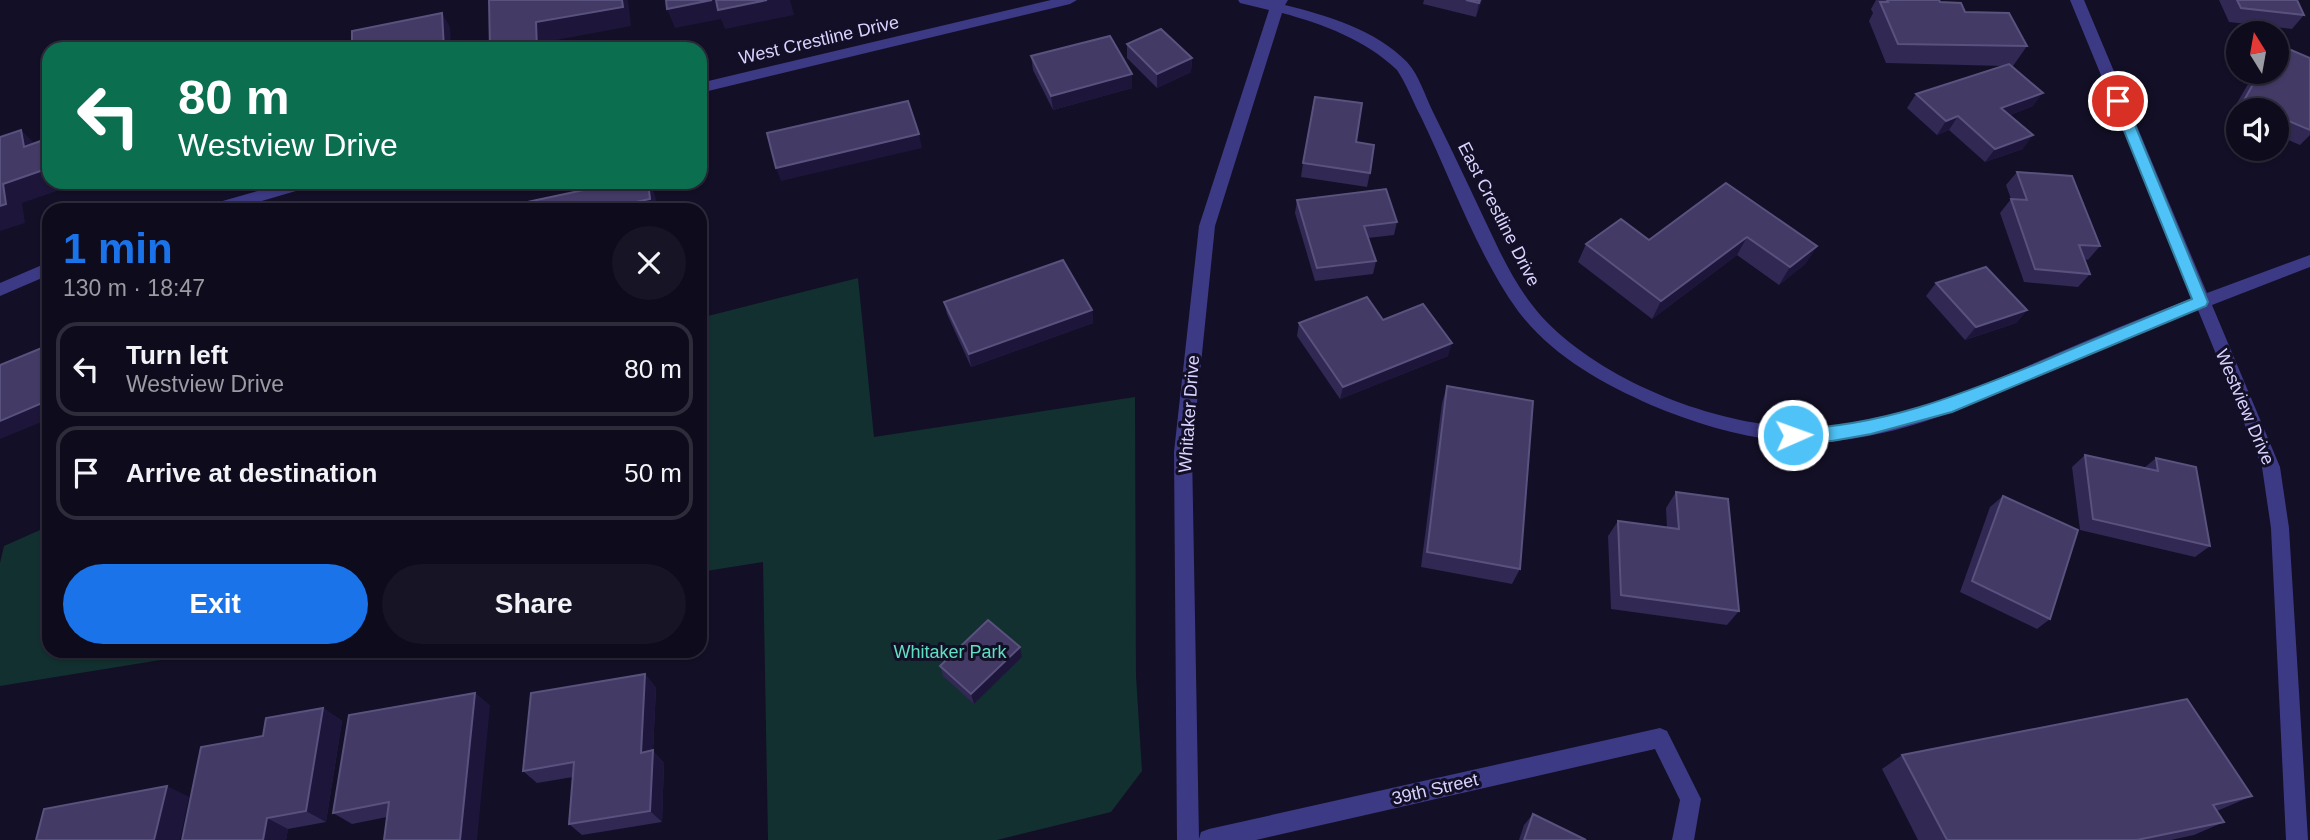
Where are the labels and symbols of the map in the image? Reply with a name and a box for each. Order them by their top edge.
street label: West Crestline Drive [737,12,901,68]
north arrow [2226,21,2289,84]
pin [2088,71,2148,131]
street label: East Crestline Drive [1454,139,1544,289]
street label: Westview Drive [2212,346,2278,468]
street label: Whitaker Drive [1175,354,1203,474]
position arrow [1756,398,1830,472]
park label: Whitaker Park [893,642,1008,662]
street label: 39th Street [1390,769,1480,809]

